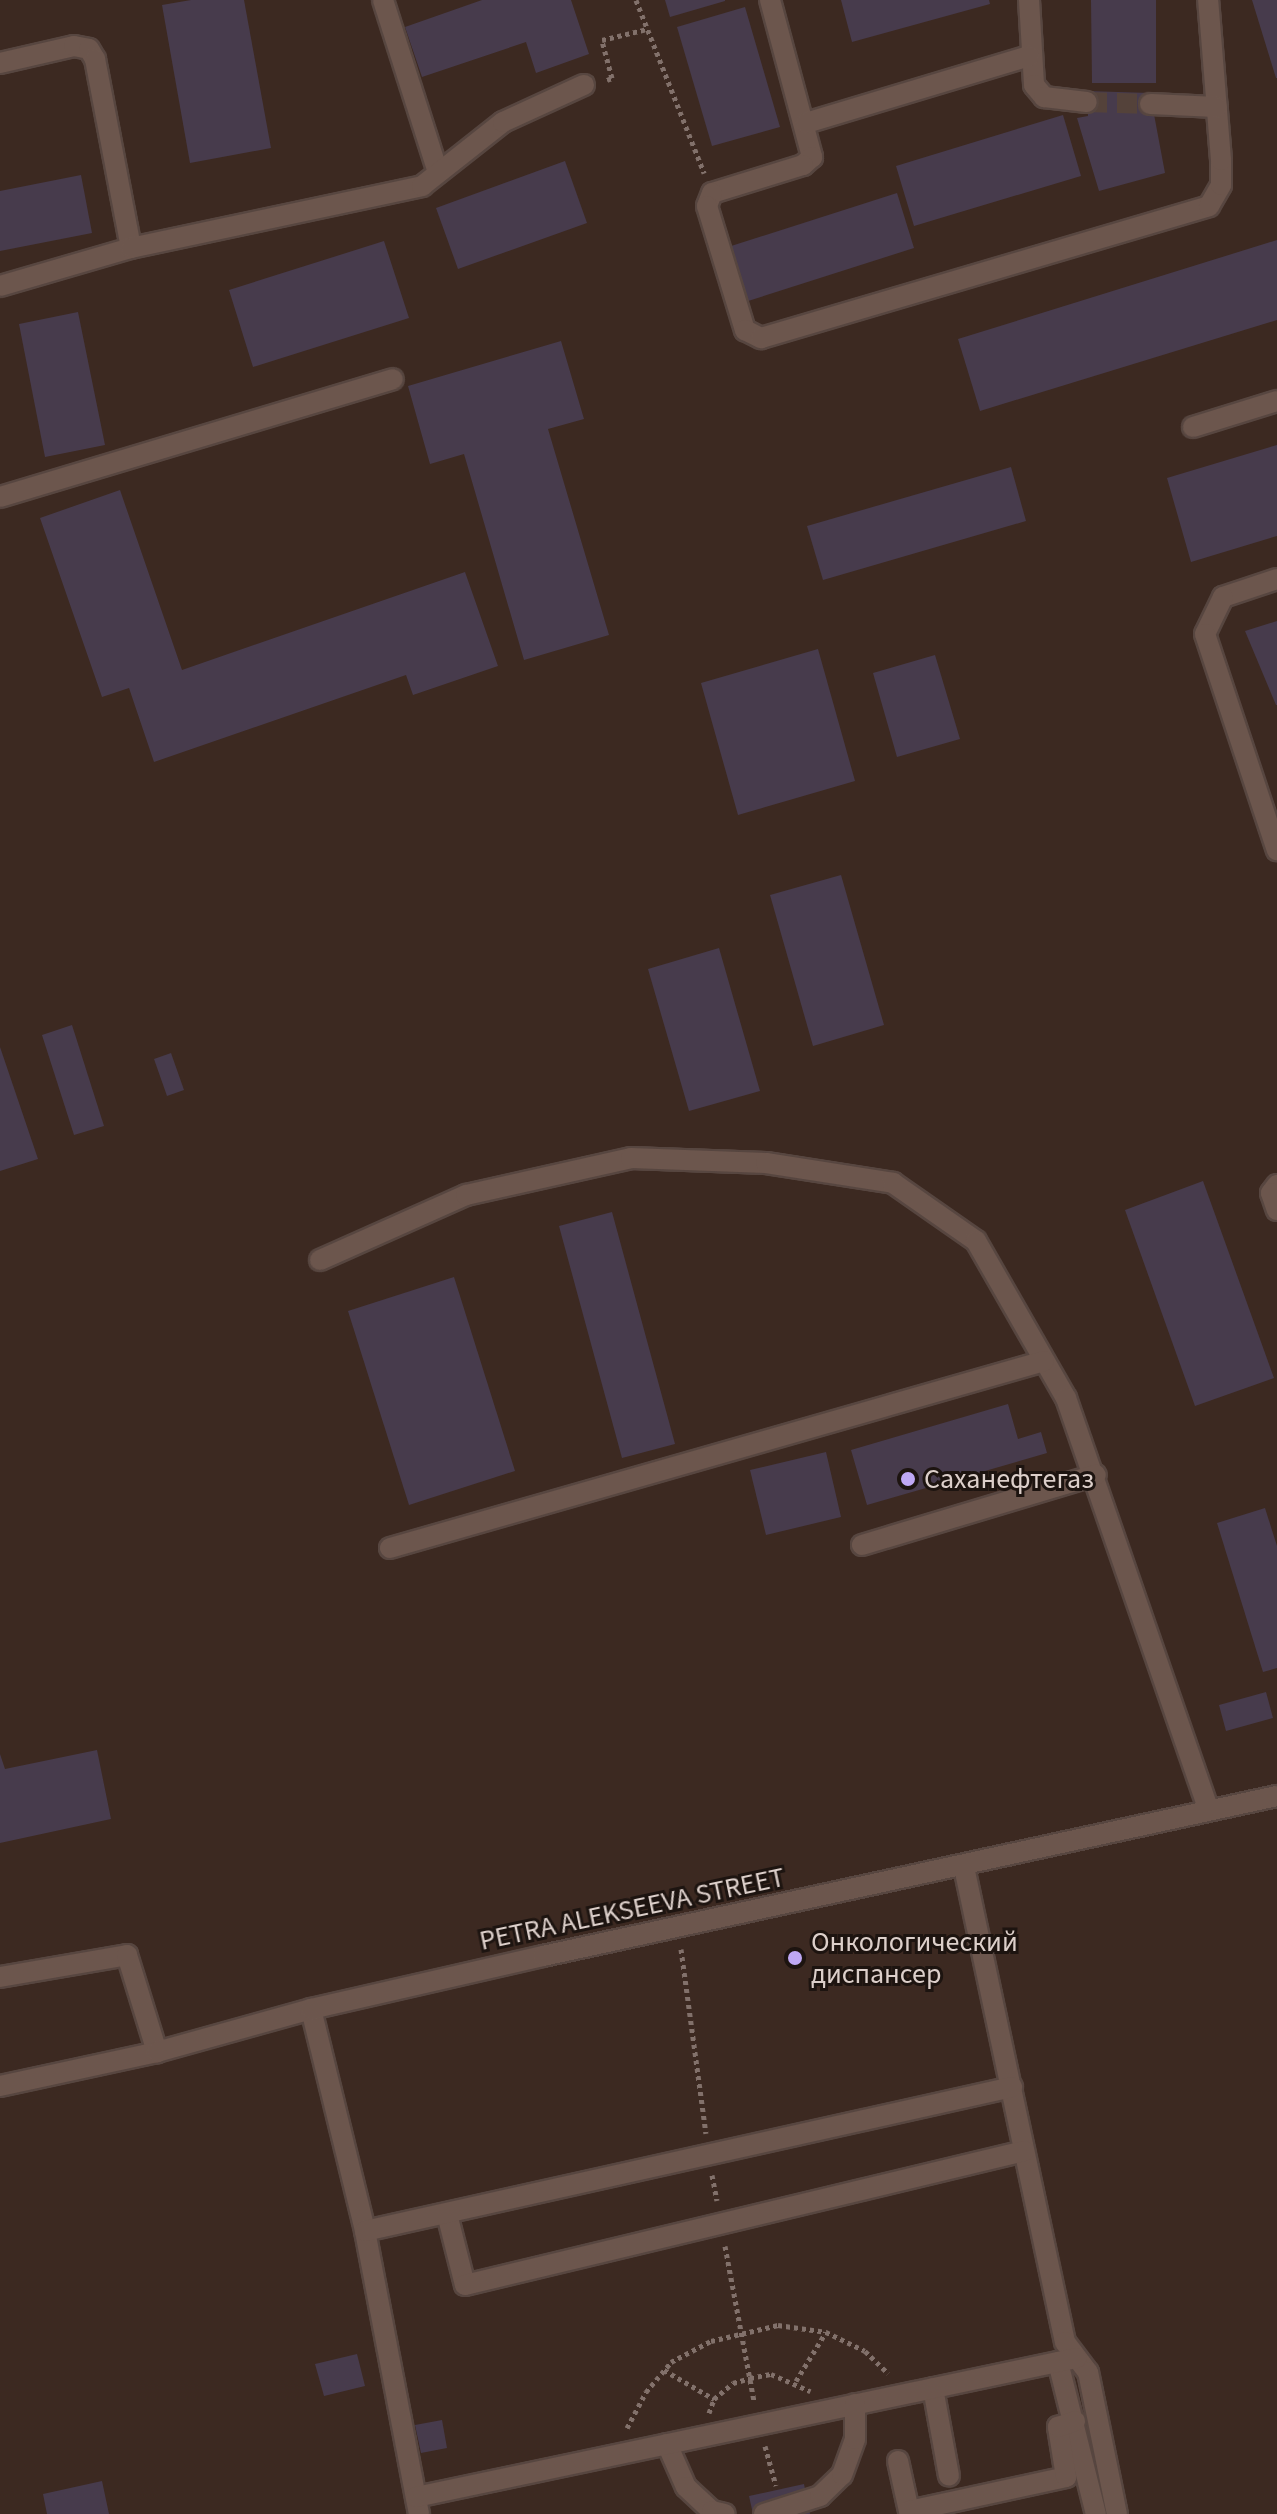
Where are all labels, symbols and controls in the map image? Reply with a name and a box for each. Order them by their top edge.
place label: Саханефтегаз [924,1462,1094,1496]
marker: Саханефтегаз [899,1470,917,1488]
street label: PETRA ALEKSEEVA STREET [476,1860,788,1958]
place label: Онкологический диспансер [811,1925,1018,1991]
marker: Онкологический диспансер [786,1949,804,1967]

